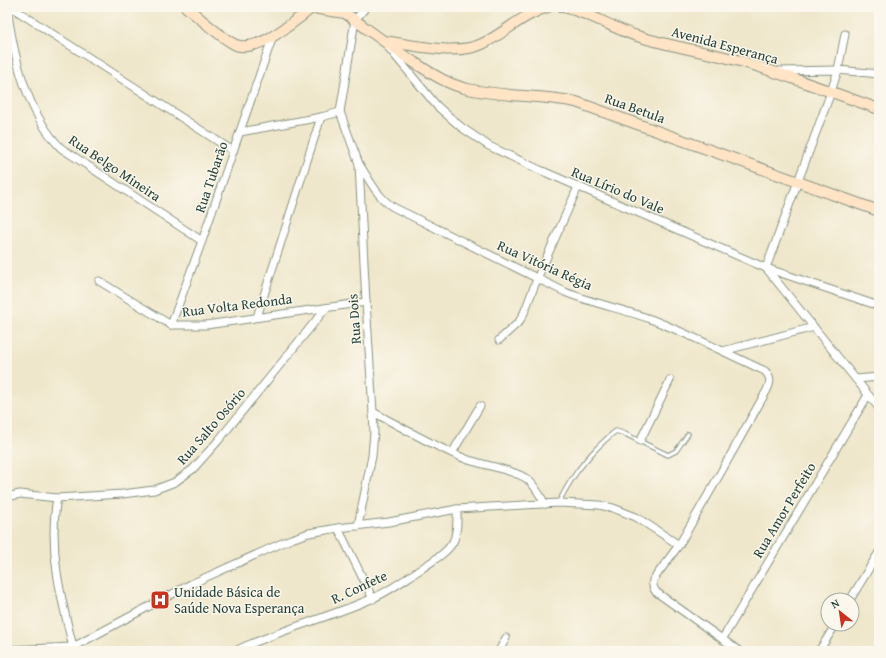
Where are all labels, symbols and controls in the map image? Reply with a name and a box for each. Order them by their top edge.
street label: Avenida Esperança [669,21,781,69]
street label: Rua Betula [602,88,668,128]
street label: Rua Belgo Mineira [65,130,165,206]
street label: Rua Tubarão [189,139,233,215]
street label: Rua Lírio do Vale [568,161,668,219]
street label: Rua Vitória Régia [494,235,596,295]
street label: Rua Volta Redonda [181,288,293,322]
street label: Rua Dois [342,293,366,345]
street label: Rua Salto Osório [172,383,250,469]
street label: Rua Amor Perfeito [748,458,820,562]
street label: R. Confete [328,565,391,609]
place label: Unidade Básica de Saúde Nova Esperança [174,582,305,618]
hospital icon: Unidade Básica de Saúde Nova Esperança [149,589,171,611]
north arrow [820,592,860,632]
text: N [828,594,843,612]

